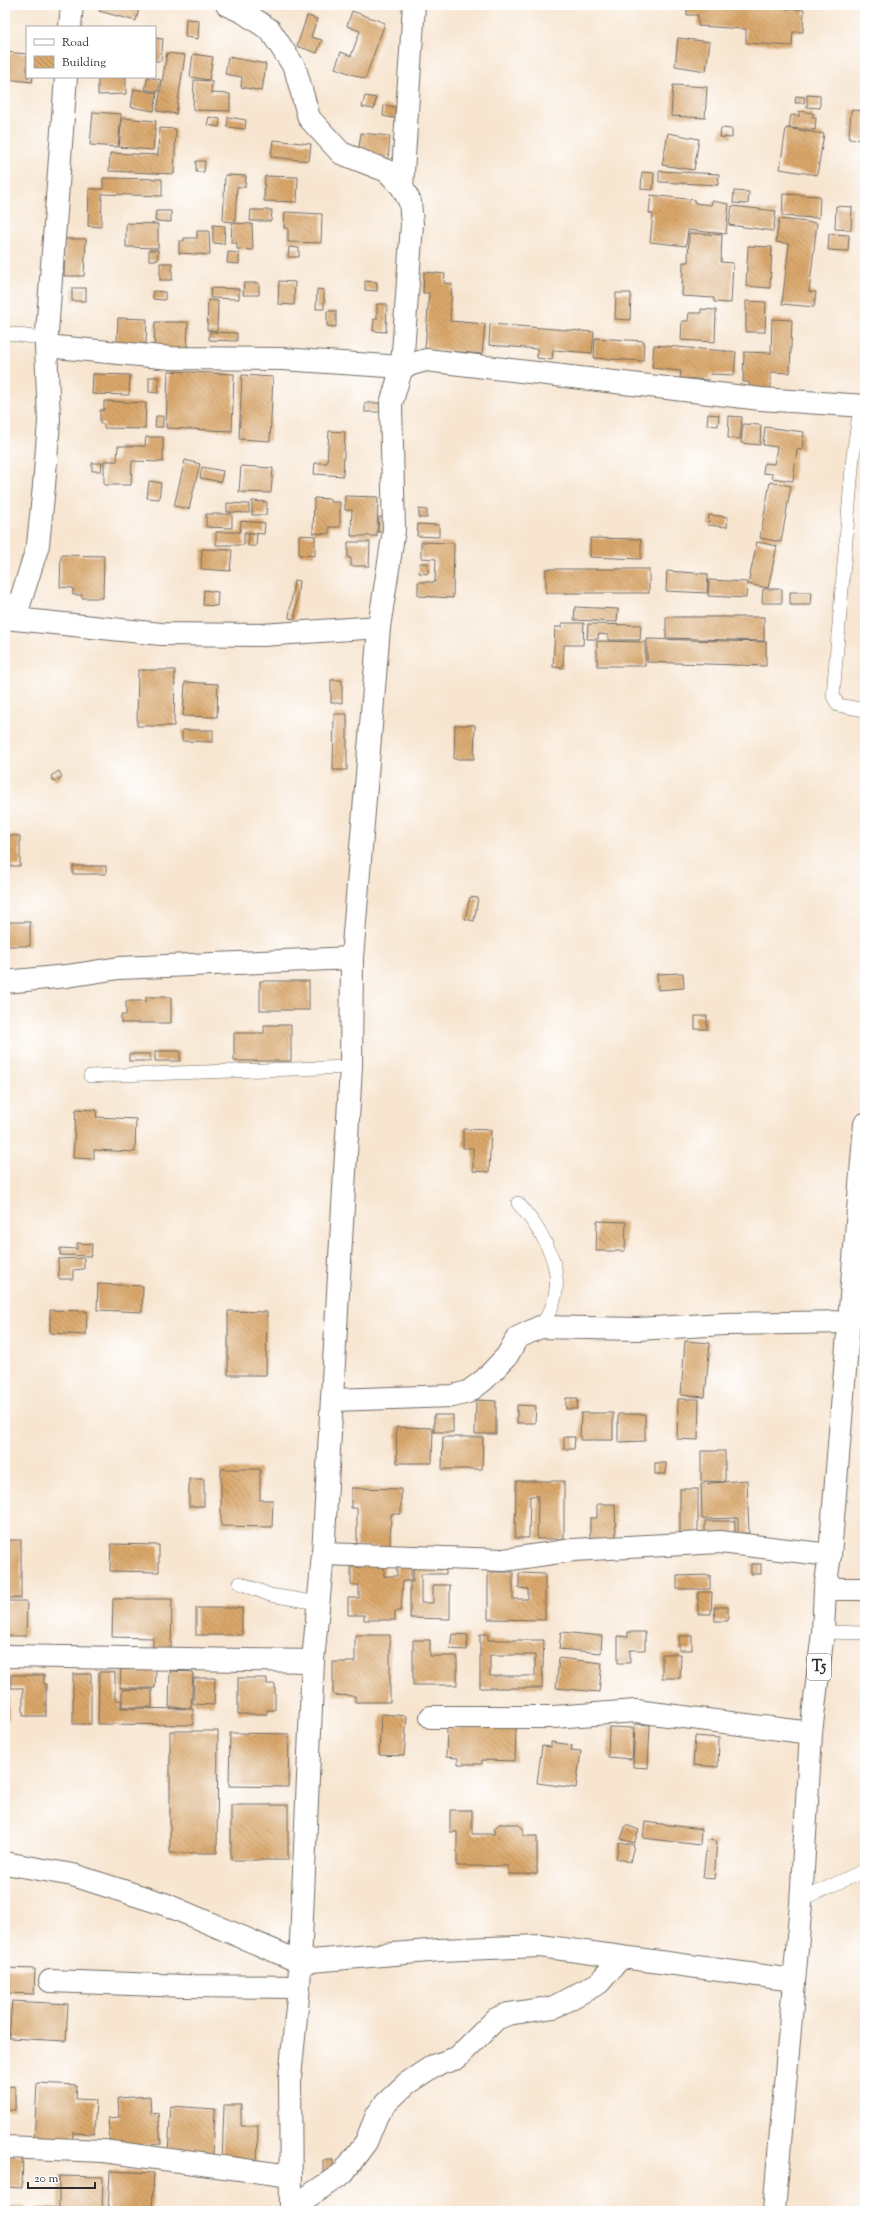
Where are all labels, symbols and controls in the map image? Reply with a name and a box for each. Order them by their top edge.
legend [26,26,156,78]
text: Road [62,34,89,52]
text: Building [62,54,106,72]
road number: T5 [807,1654,831,1680]
scale bar [28,2164,95,2190]
text: 20 m [34,2170,59,2188]

